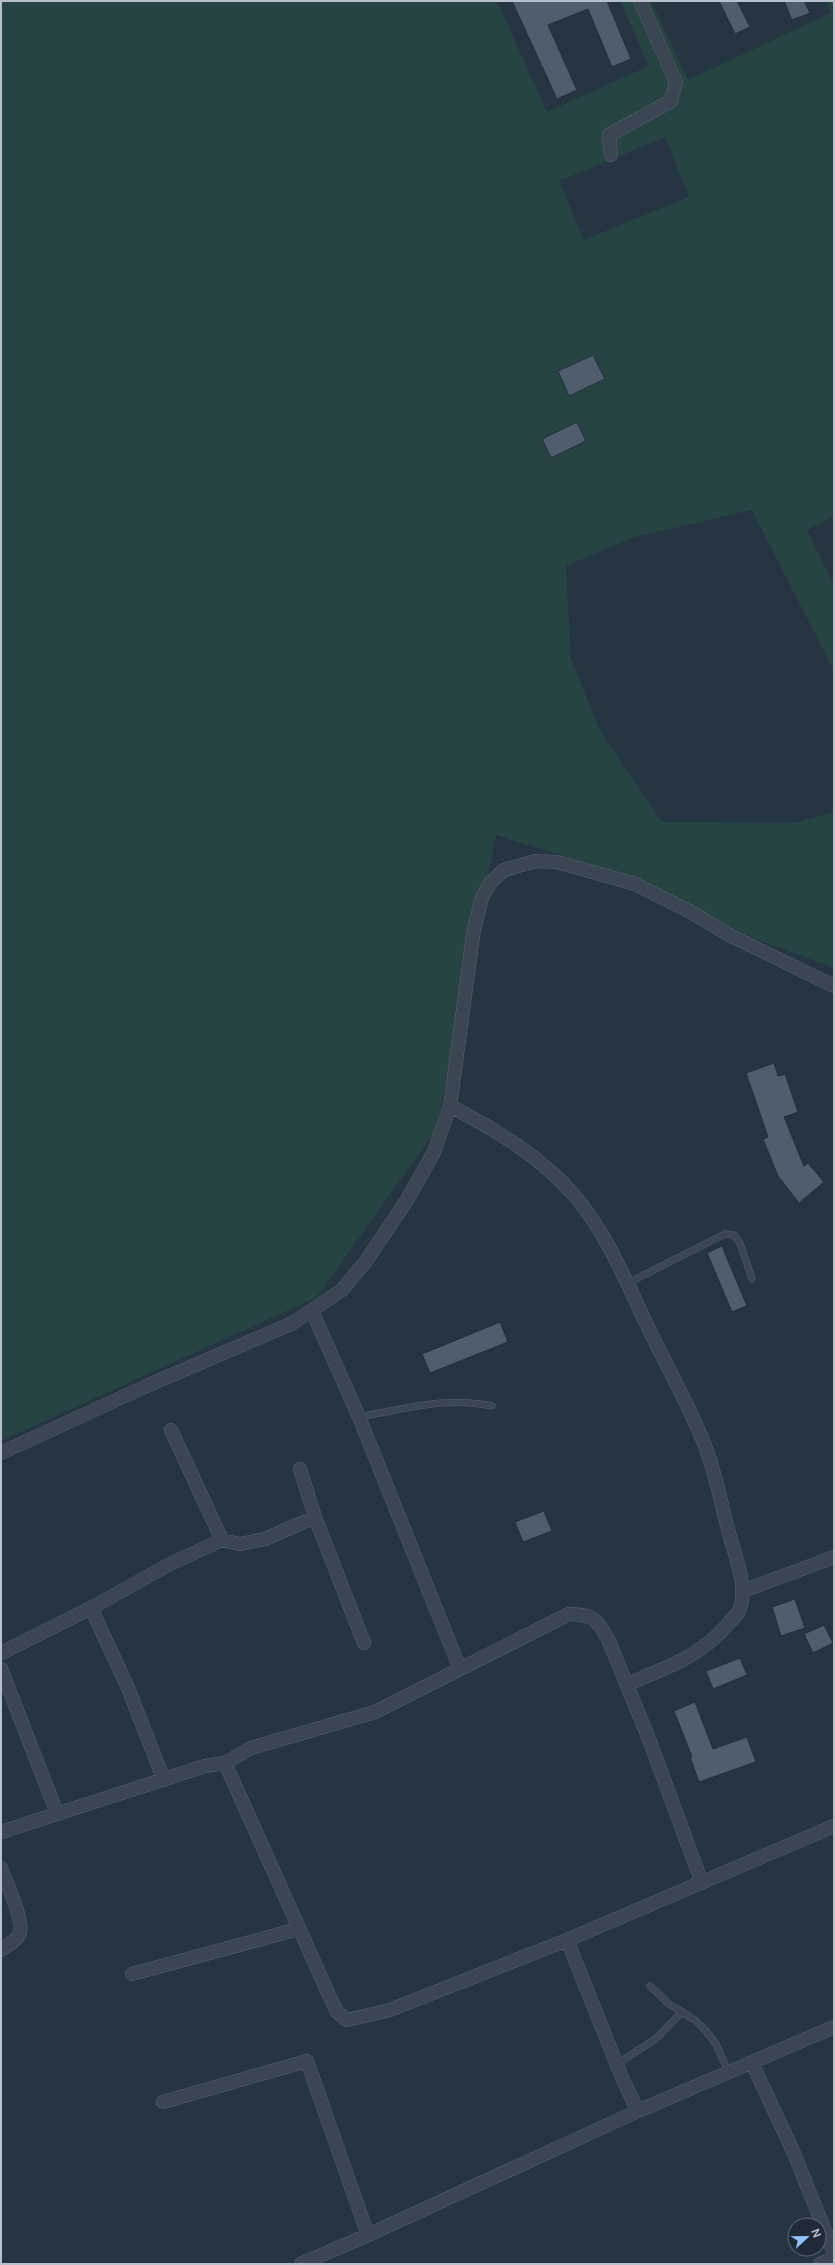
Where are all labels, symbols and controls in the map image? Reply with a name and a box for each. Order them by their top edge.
north arrow [787,2217,827,2257]
text: N [808,2227,824,2240]

